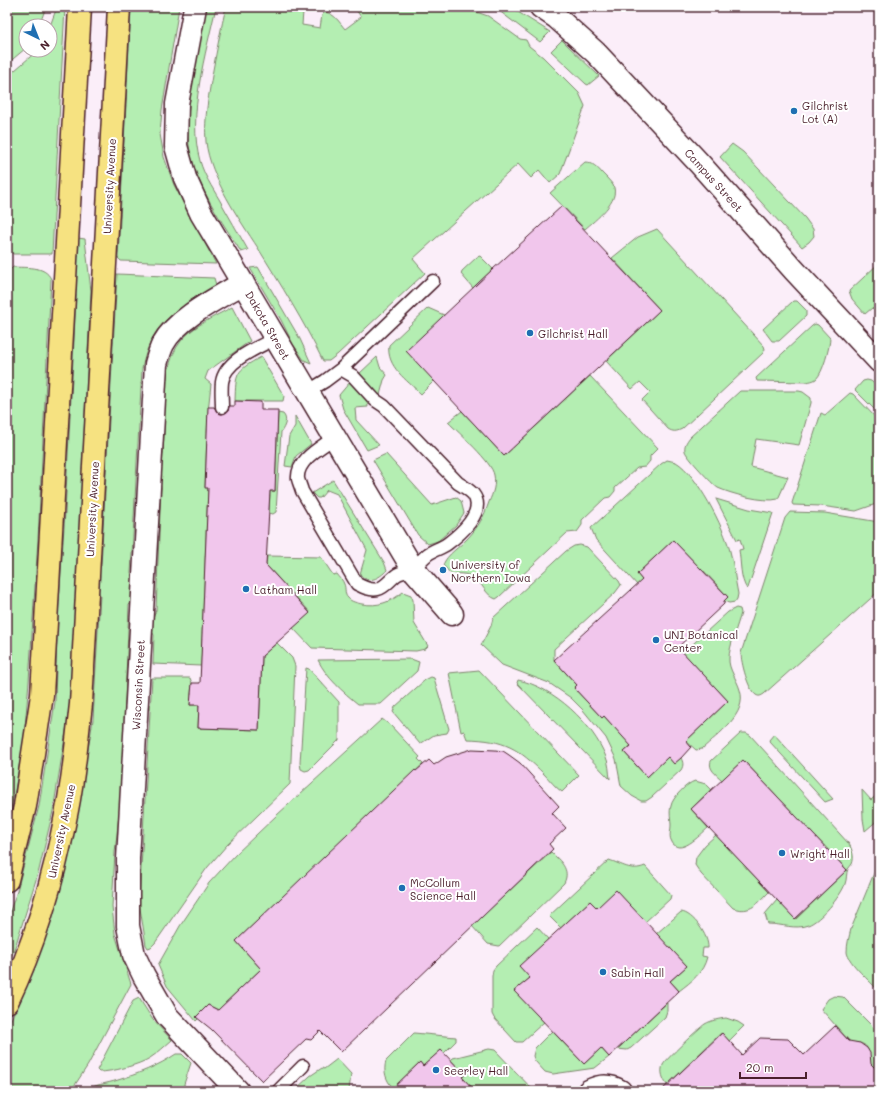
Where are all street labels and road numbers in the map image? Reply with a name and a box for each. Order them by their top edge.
street label: University Avenue [99,138,119,234]
street label: Campus Street [682,145,746,215]
street label: Dakota Street [242,288,294,362]
street label: University Avenue [82,461,102,557]
street label: Wisconsin Street [128,639,148,731]
street label: University Avenue [44,782,78,879]

